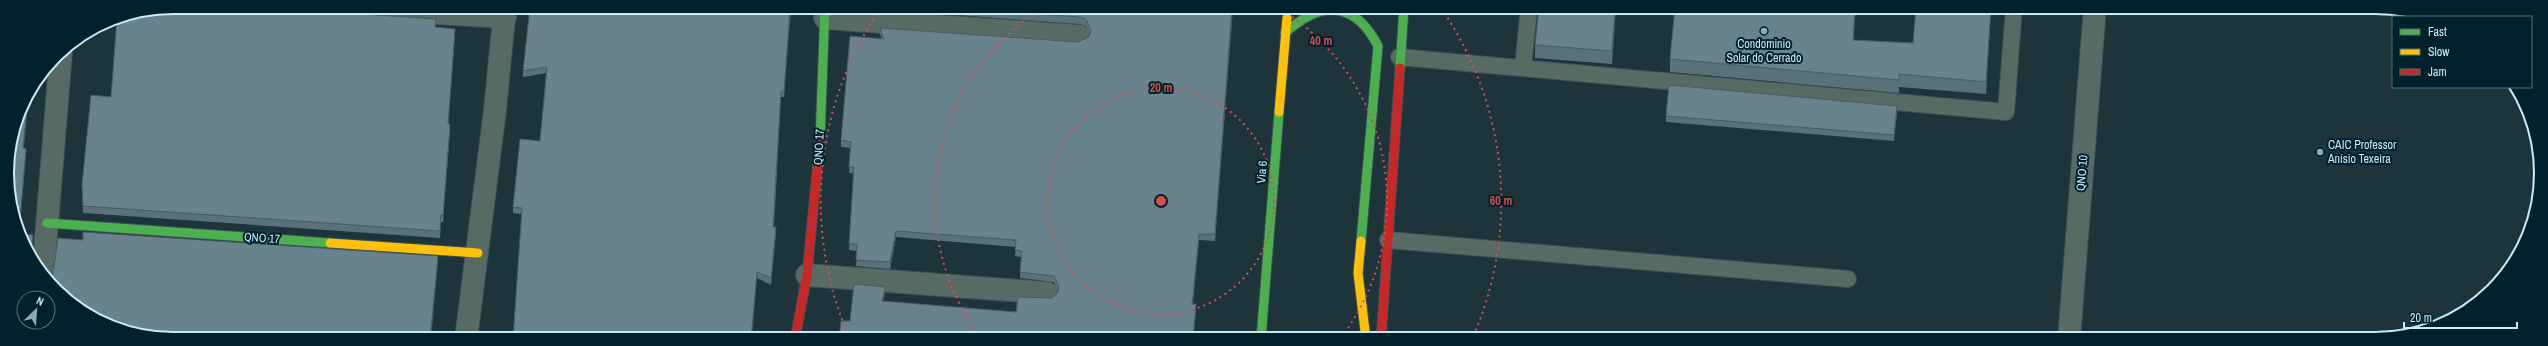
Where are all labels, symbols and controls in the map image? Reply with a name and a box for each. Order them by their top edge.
legend [2392,16,2532,88]
text: Fast [2428,24,2447,40]
marker: Condominio Solar do Cerrado [1759,26,1769,36]
text: 40 m [1310,33,1332,49]
place label: Condominio Solar do Cerrado [1727,36,1801,66]
text: Slow [2428,44,2450,60]
text: Jam [2428,64,2447,80]
text: 20 m [1150,80,1172,96]
street label: QNO 17 [810,128,828,165]
place label: CAIC Professor Anísio Texeira [2327,137,2397,167]
marker: CAIC Professor Anísio Texeira [2315,147,2325,157]
street label: QNO 10 [2072,154,2092,192]
street label: Via 6 [1253,160,1271,184]
text: 60 m [1490,193,1512,209]
centre of rings [1154,194,1168,208]
street label: QNO 17 [243,229,281,247]
north arrow [16,290,56,330]
text: N [34,293,46,309]
scale bar [2404,304,2517,330]
text: 20 m [2410,310,2432,326]

